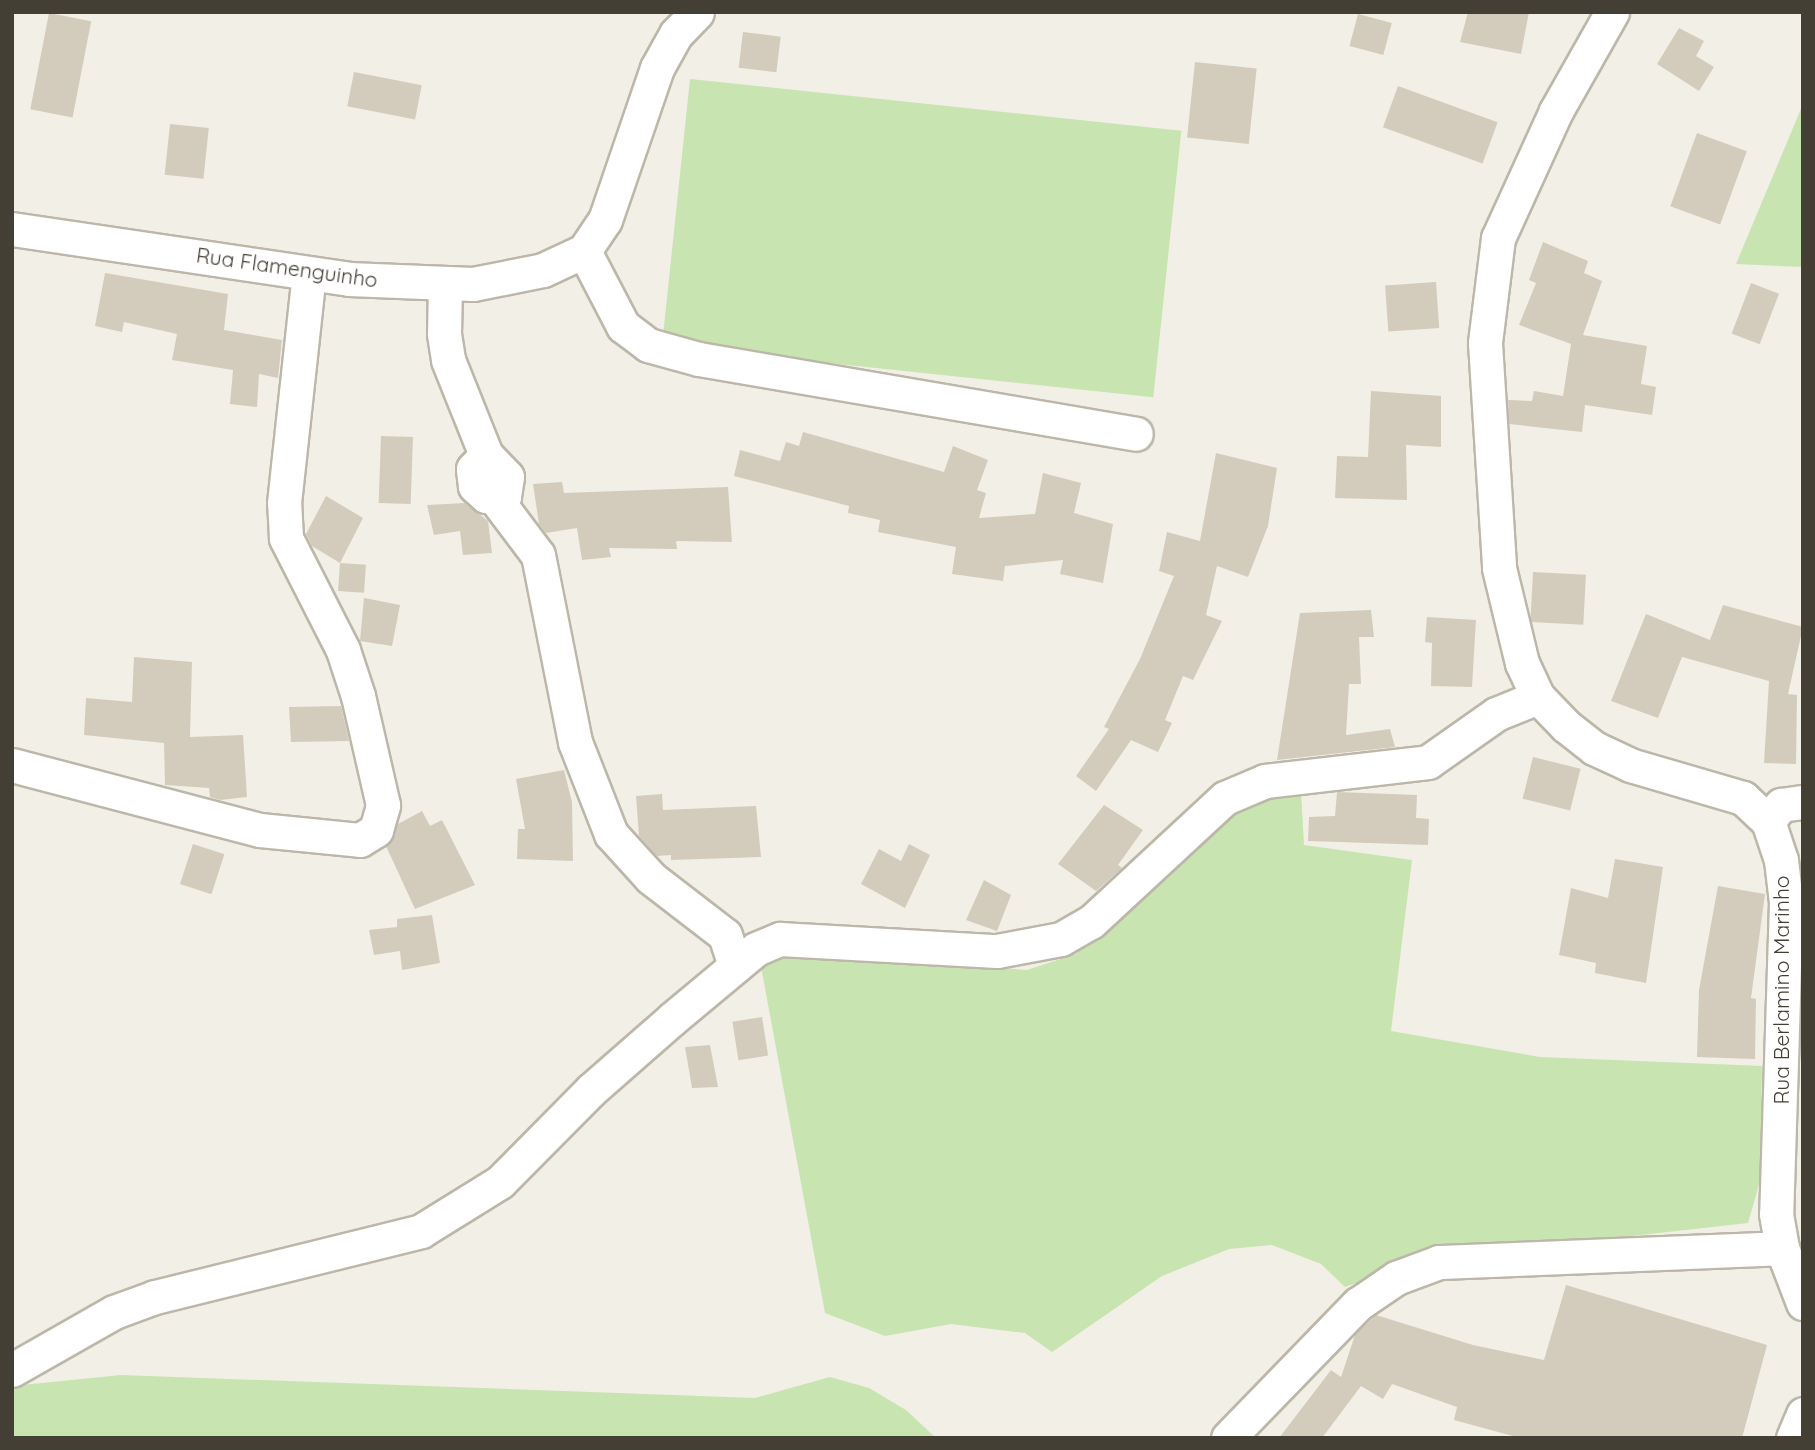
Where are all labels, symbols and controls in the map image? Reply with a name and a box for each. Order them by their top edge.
street label: Rua Flamenguinho [195,242,379,292]
street label: Rua Berlamino Marinho [1768,875,1794,1105]

